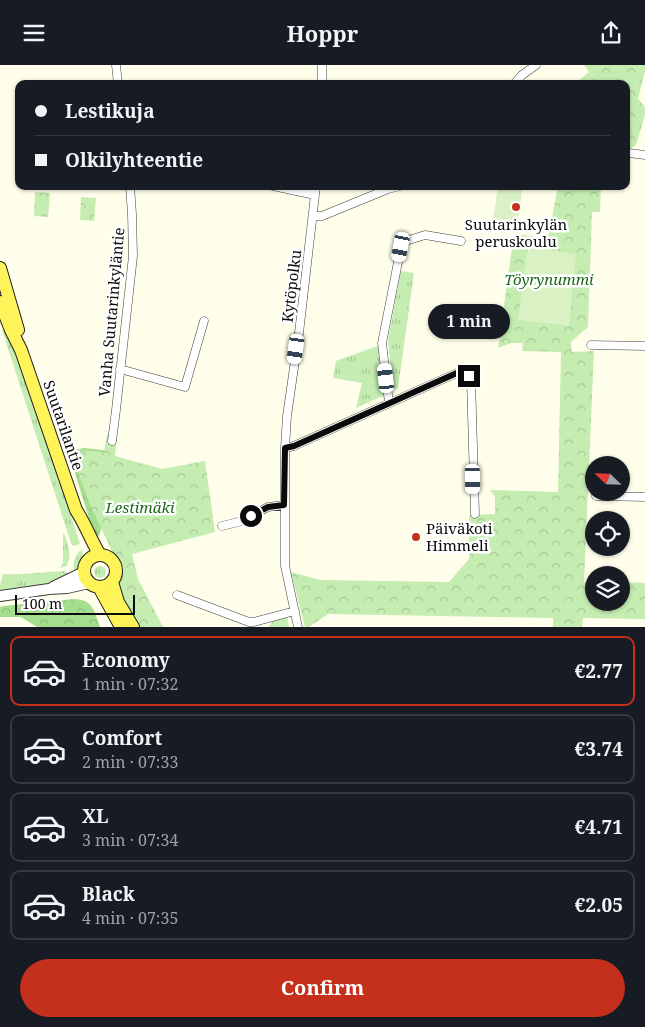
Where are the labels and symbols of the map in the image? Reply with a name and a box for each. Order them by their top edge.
marker: Suutarinkylän peruskoulu [510,201,522,213]
place label: Suutarinkylän peruskoulu [465,214,568,251]
street label: Vanha Suutarinkyläntie [94,227,128,397]
car [390,231,411,263]
street label: Kytöpolku [277,248,305,324]
park label: Töyrynummi [504,269,594,289]
callout: 1 min [428,303,510,339]
car [286,333,305,365]
car [376,362,395,394]
route end [458,365,480,387]
street label: Suutarilantie [39,377,89,473]
north arrow [585,456,630,501]
car [465,464,480,494]
park label: Lestimäki [104,497,175,517]
route start [240,505,262,527]
place label: Päiväkoti Himmeli [426,518,493,555]
marker: Päiväkoti Himmeli [410,531,422,543]
scale bar [15,592,135,615]

